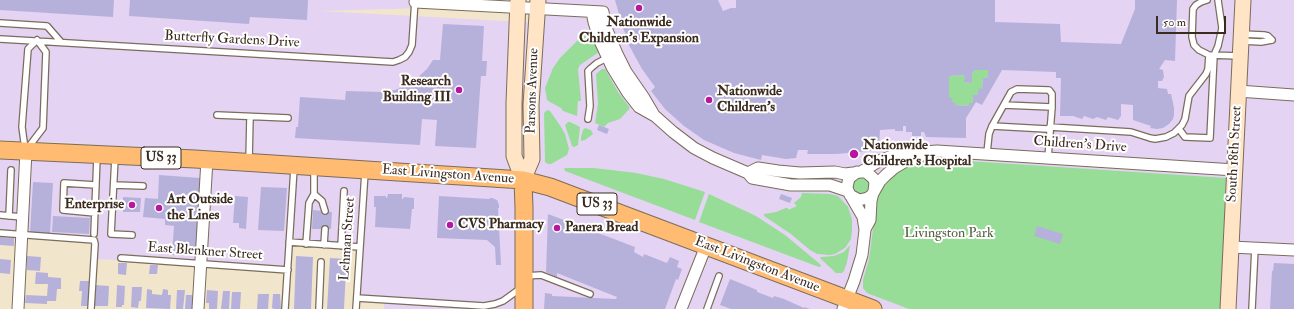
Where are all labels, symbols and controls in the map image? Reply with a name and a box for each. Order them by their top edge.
marker: Nationwide Children's Expansion [634,3,644,13]
scale bar [1158,8,1228,34]
place label: Nationwide Children's Expansion [579,15,699,48]
text: 50 m [1163,15,1186,30]
street label: Butterfly Gardens Drive [164,28,300,52]
street label: Parsons Avenue [523,48,543,134]
place label: Research Building III [383,74,451,106]
place label: Nationwide Children's [717,84,782,116]
marker: Research Building III [454,85,464,95]
marker: Nationwide Children's [704,95,714,105]
street label: South 18th Street [1224,105,1246,203]
street label: Children's Drive [1033,133,1127,157]
place label: Nationwide Children's Hospital [863,138,971,170]
road number: US 33 [141,147,181,169]
marker: Nationwide Children's Hospital [848,148,860,160]
street label: East Livingston Avenue [381,162,515,188]
place label: Art Outside the Lines [167,192,233,224]
road number: US 33 [577,193,617,215]
place label: Enterprise [65,197,124,213]
street label: Lehman Street [337,197,359,281]
marker: Enterprise [127,200,137,210]
marker: Art Outside the Lines [154,203,164,213]
place label: CVS Pharmacy [458,217,544,233]
marker: CVS Pharmacy [445,220,455,230]
place label: Panera Bread [565,220,638,236]
marker: Panera Bread [552,223,562,233]
park label: Livingston Park [904,226,994,242]
street label: East Livingston Avenue [692,233,822,297]
street label: East Blenkner Street [147,240,263,264]

